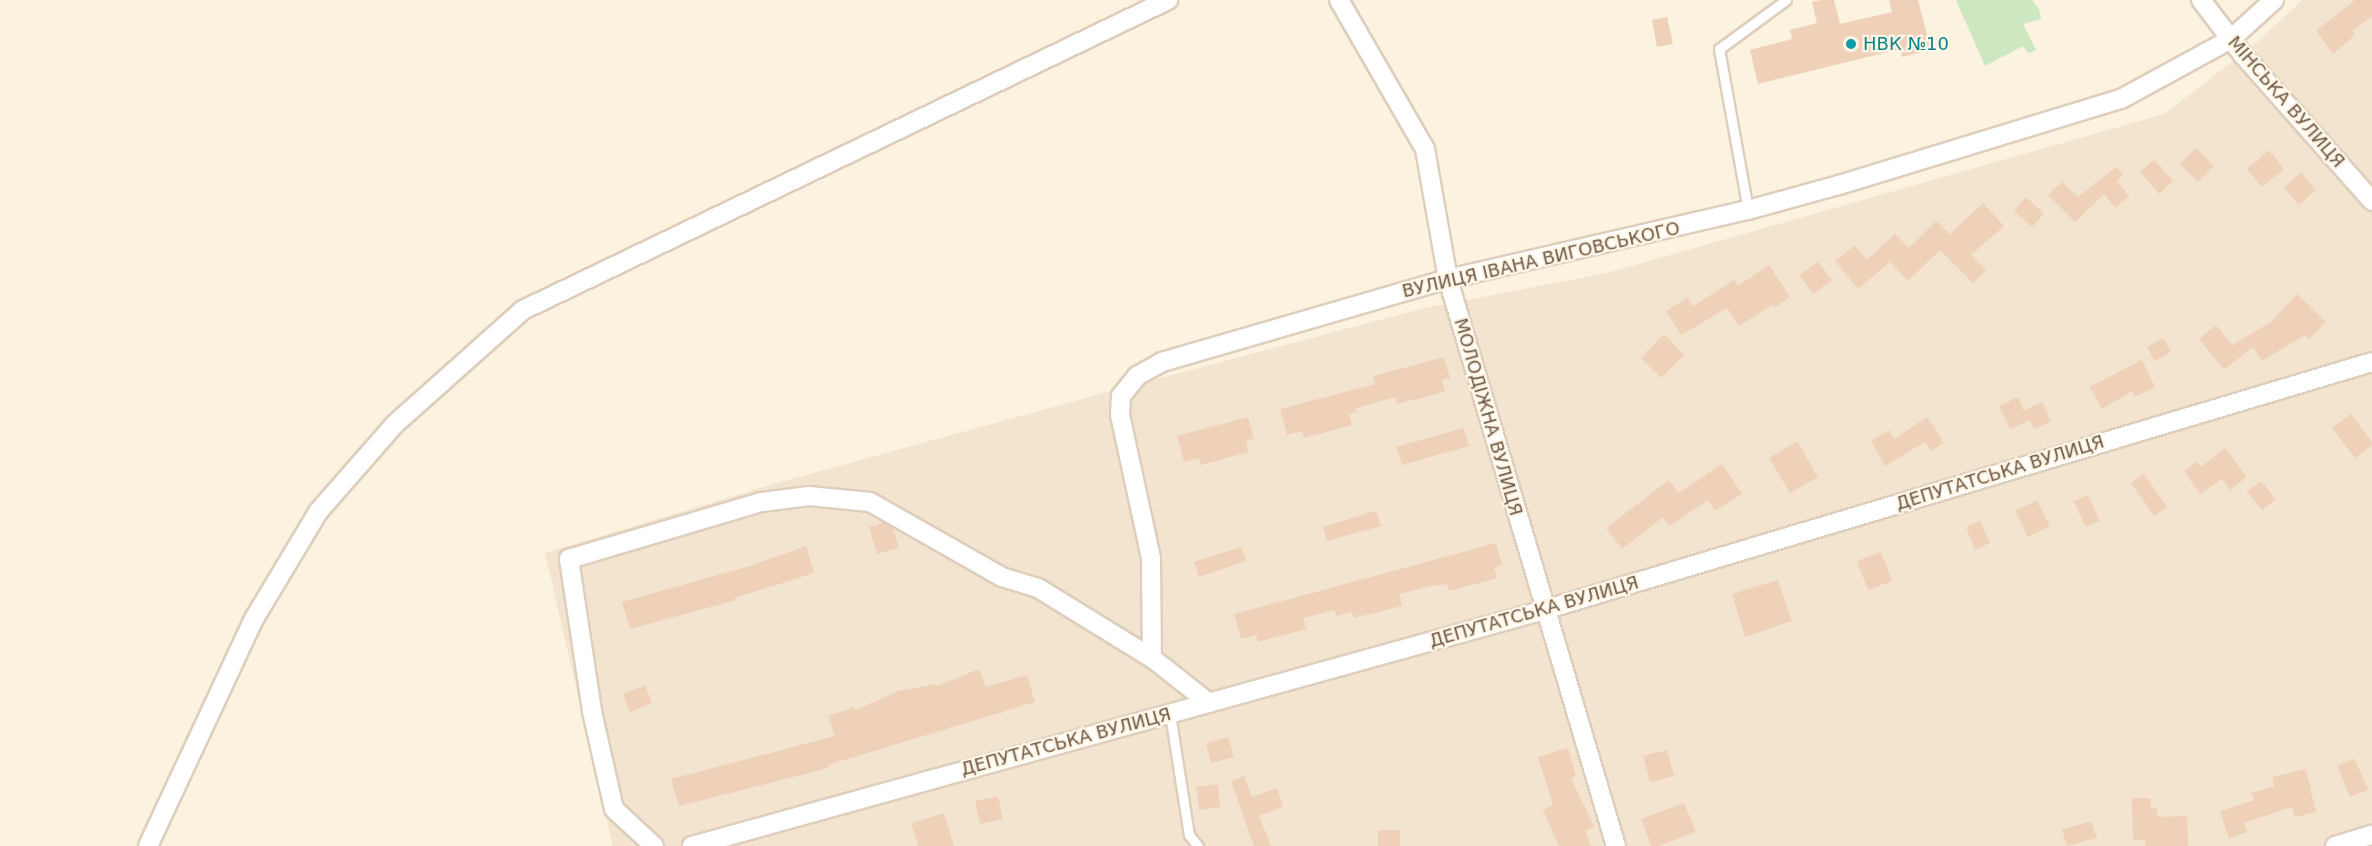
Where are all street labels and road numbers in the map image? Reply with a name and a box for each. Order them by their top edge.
street label: МІНСЬКА ВУЛИЦЯ [2223,32,2349,172]
street label: ВУЛИЦЯ ІВАНА ВИГОВСЬКОГО [1400,217,1682,303]
street label: МОЛОДІЖНА ВУЛИЦЯ [1449,316,1527,518]
street label: ДЕПУТАТСЬКА ВУЛИЦЯ [1893,431,2107,515]
street label: ДЕПУТАТСЬКА ВУЛИЦЯ [1427,572,1641,652]
street label: ДЕПУТАТСЬКА ВУЛИЦЯ [959,704,1173,780]

